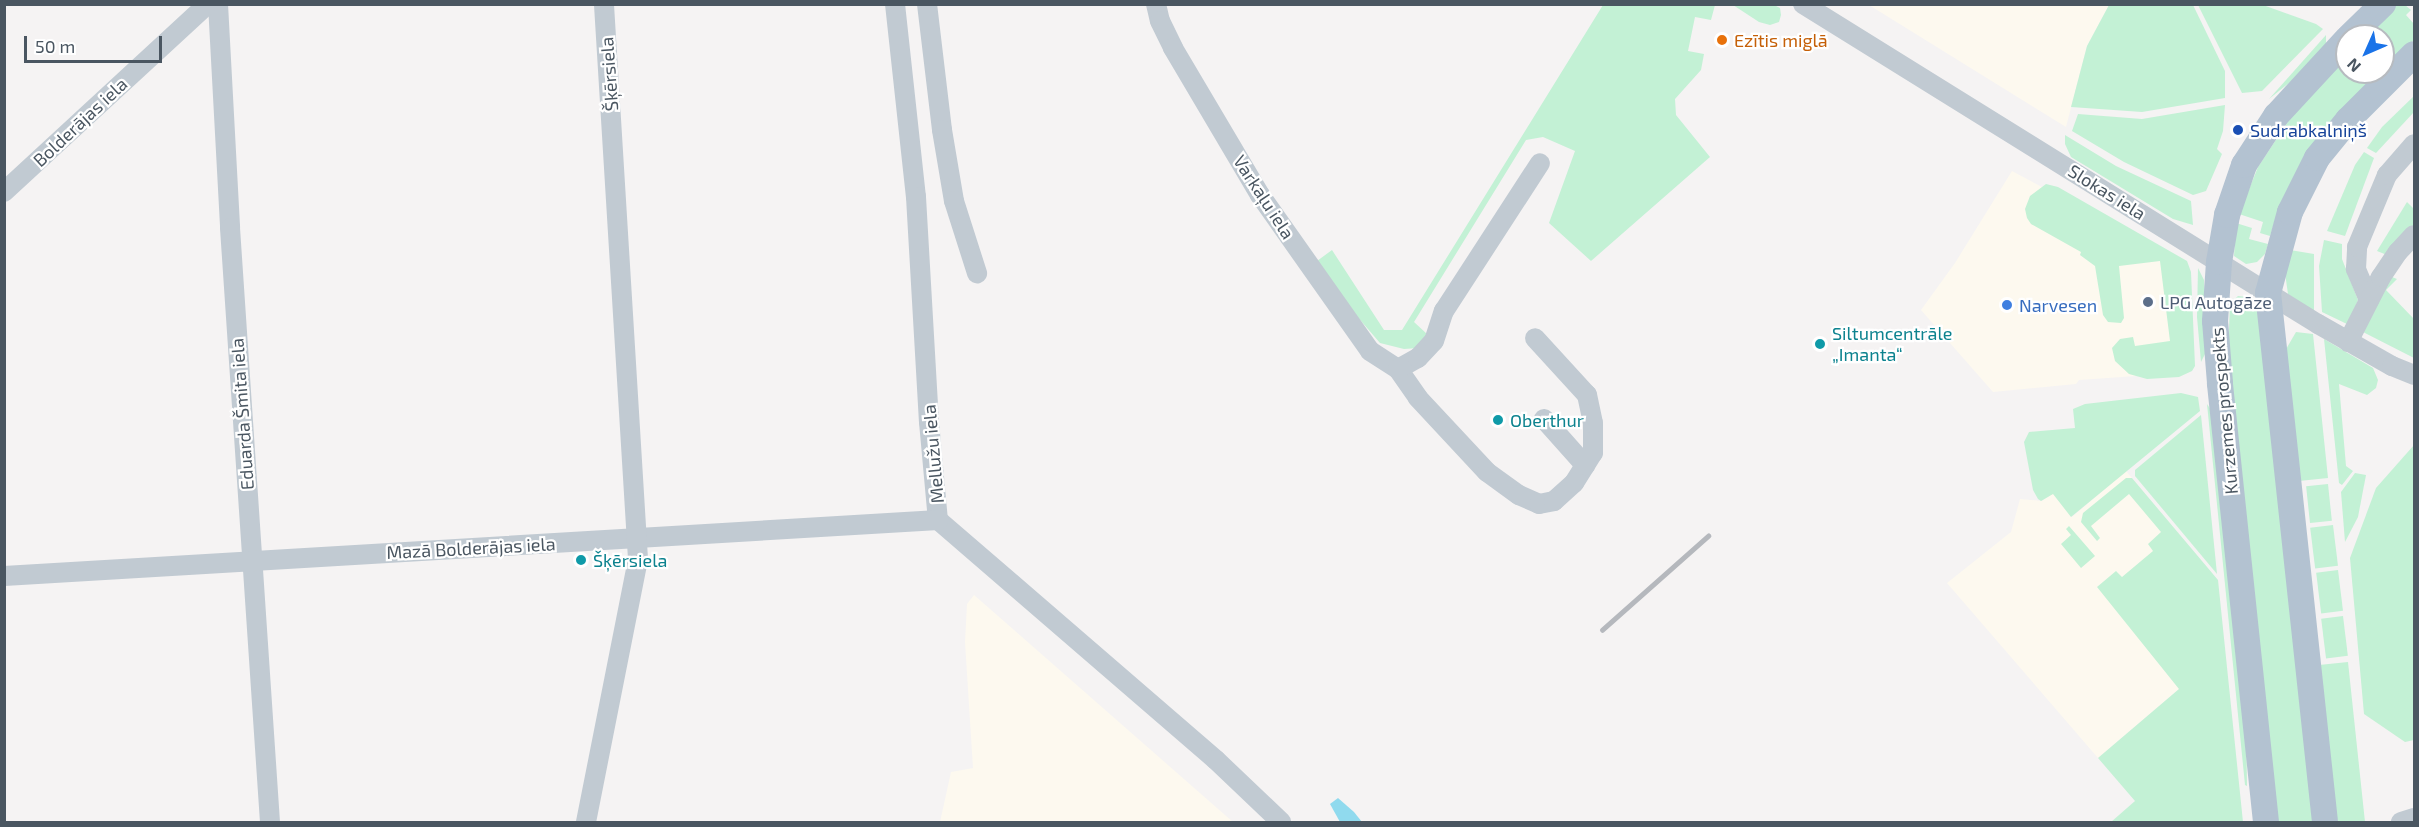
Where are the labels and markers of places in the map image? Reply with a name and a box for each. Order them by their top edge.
place label: Ezītis miglā [1734,29,1828,51]
marker: Ezītis miglā [1715,33,1729,47]
place label: Sudrabkalniņš [2250,119,2367,141]
marker: Sudrabkalniņš [2231,123,2245,137]
place label: LPG Autogāze [2160,291,2272,313]
place label: Narvesen [2019,294,2097,316]
marker: LPG Autogāze [2141,295,2155,309]
marker: Narvesen [2000,298,2014,312]
place label: Siltumcentrāle „Imanta“ [1832,323,1952,366]
marker: Siltumcentrāle „Imanta“ [1813,337,1827,351]
place label: Oberthur [1510,409,1584,431]
marker: Oberthur [1491,413,1505,427]
place label: Šķērsiela [593,549,667,571]
marker: Šķērsiela [574,553,588,567]

